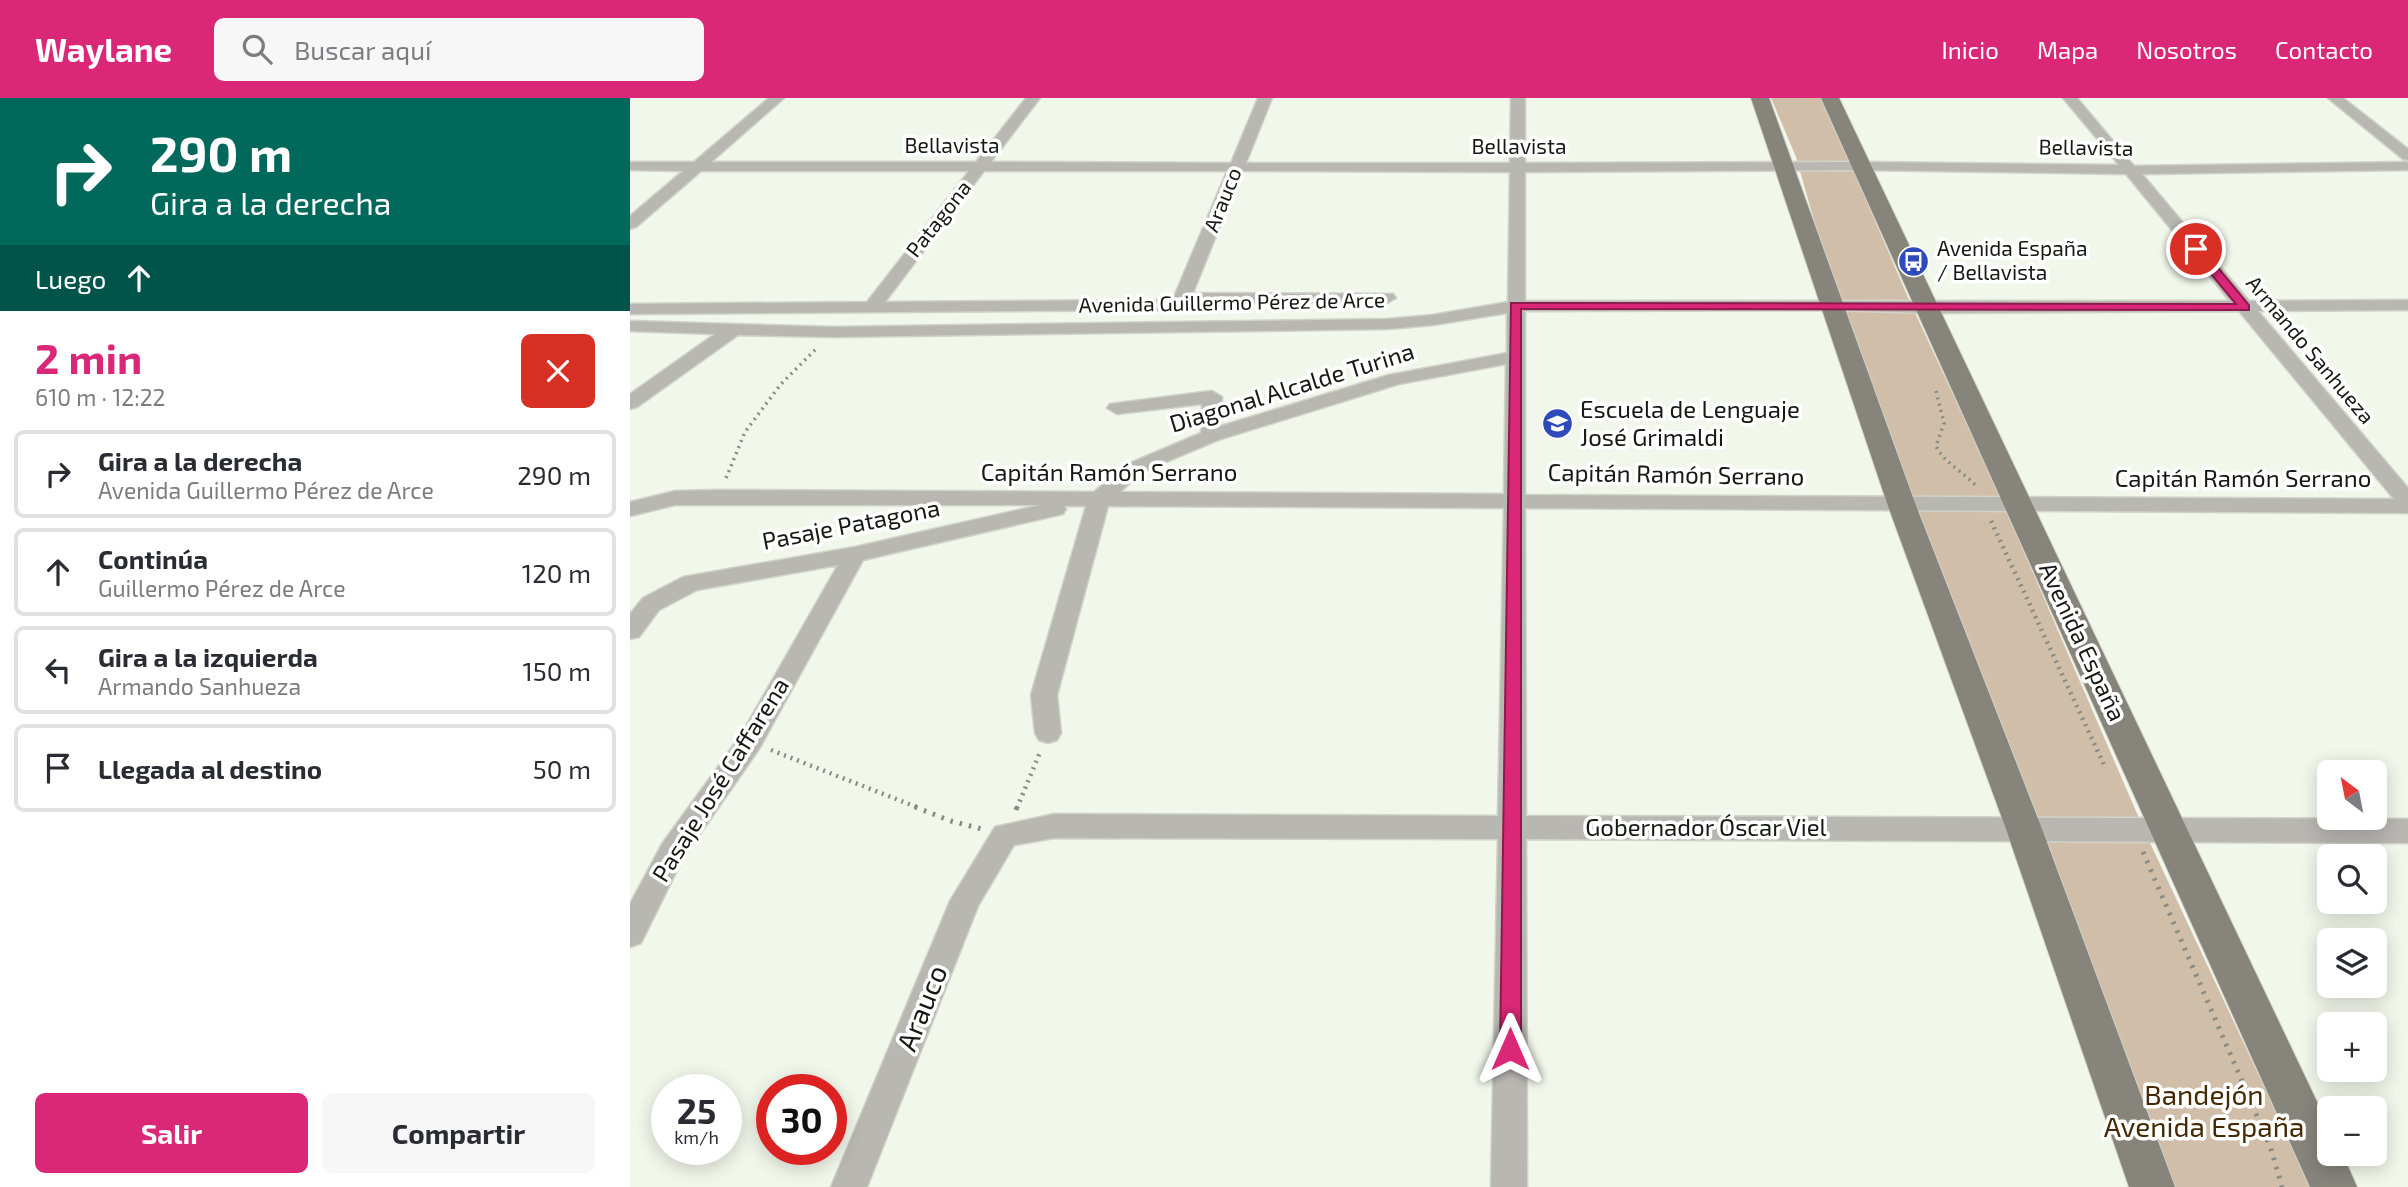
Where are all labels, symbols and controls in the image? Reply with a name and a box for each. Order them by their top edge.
search box [214,18,704,81]
text: Waylane [35,29,172,69]
icon: search [238,30,276,68]
text: Buscar aquí [294,34,431,65]
text: Inicio [1941,35,1999,64]
text: Mapa [2037,35,2098,64]
text: Nosotros [2136,35,2237,64]
text: Contacto [2275,35,2373,64]
text: 290 m [150,123,292,182]
icon: right [35,126,126,217]
street label: Bellavista [905,132,999,157]
street label: Bellavista [1472,133,1566,158]
street label: Bellavista [2038,133,2134,160]
street label: Arauco [1197,164,1246,235]
street label: Patagona [900,175,976,261]
text: Gira a la derecha [150,183,391,221]
pin [2166,219,2226,279]
icon: arrive [2177,230,2215,268]
place label: Avenida España / Bellavista [1937,235,2087,284]
bus stop icon: Avenida España / Bellavista [1897,244,1931,278]
icon: ahead [120,259,158,297]
text: Luego [35,263,106,294]
street label: Armando Sanhueza [2242,270,2380,428]
street label: Avenida Guillermo Pérez de Arce [1078,286,1385,317]
text: 2 min [35,332,142,382]
button: close [521,334,595,408]
street label: Diagonal Alcalde Turina [1166,336,1417,438]
text: 610 m · 12:22 [35,383,166,411]
place label: Escuela de Lenguaje José Grimaldi [1580,394,1800,451]
school or university icon: Escuela de Lenguaje José Grimaldi [1540,407,1574,441]
text: Gira a la derecha [98,445,302,476]
icon: right [39,455,77,493]
street label: Capitán Ramón Serrano [981,457,1237,486]
street label: Capitán Ramón Serrano [1547,457,1805,490]
text: 290 m [517,459,591,490]
street label: Capitán Ramón Serrano [2115,463,2371,492]
text: Avenida Guillermo Pérez de Arce [98,476,434,504]
street label: Pasaje Patagona [759,492,942,555]
text: Continúa [98,543,208,574]
icon: ahead [39,553,77,591]
text: 120 m [522,557,591,588]
street label: Avenida España [2034,557,2133,725]
text: Guillermo Pérez de Arce [98,574,346,602]
text: Gira a la izquierda [98,641,318,672]
icon: left [39,651,77,689]
text: 150 m [522,655,591,686]
text: Armando Sanhueza [98,672,301,700]
street label: Pasaje José Caffarena [645,672,794,887]
icon: arrive [39,749,77,787]
text: Llegada al destino [98,753,322,784]
text: 50 m [533,753,591,784]
north arrow [2317,760,2387,830]
map controls [2317,760,2387,1166]
street label: Gobernador Óscar Viel [1585,812,1827,841]
button: search [2317,844,2387,914]
button: layers [2317,928,2387,998]
street label: Arauco [889,960,954,1055]
position arrow [1473,1012,1547,1086]
button: + [2317,1012,2387,1082]
speed limit sign: 30 [756,1074,847,1165]
park label: Bandejón Avenida España [2104,1077,2304,1143]
text: 25 [677,1089,716,1131]
button: Salir [35,1093,308,1173]
button: Compartir [322,1093,595,1173]
button: − [2317,1096,2387,1166]
text: km/h [674,1126,719,1148]

